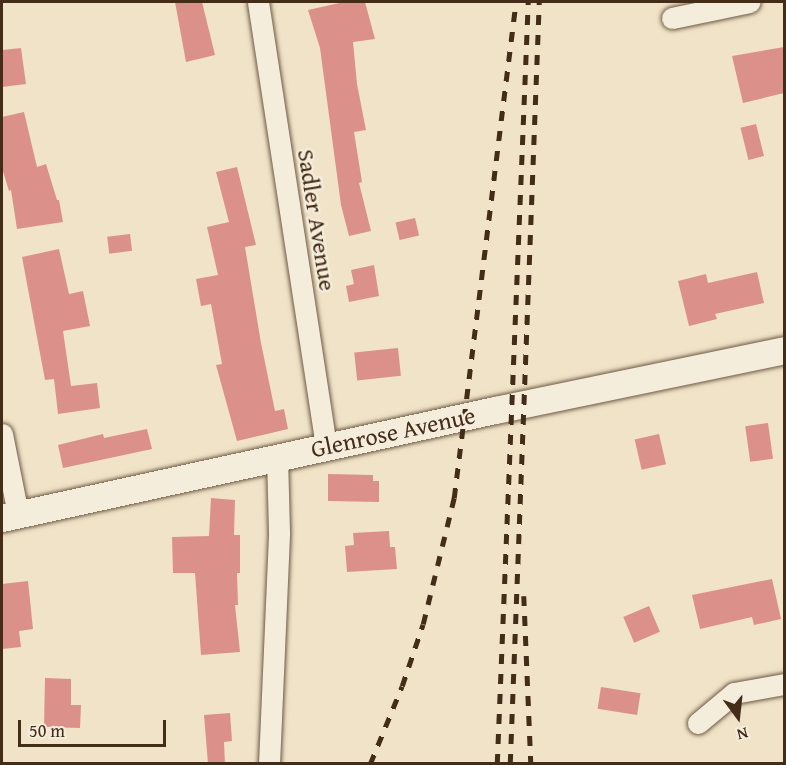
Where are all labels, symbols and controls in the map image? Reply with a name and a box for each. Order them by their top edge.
street label: Sadler Avenue [292,147,342,293]
street label: Glenrose Avenue [308,401,478,463]
north arrow [708,687,768,747]
scale bar [21,708,170,746]
text: 50 m [29,717,65,744]
text: N [734,721,751,747]

